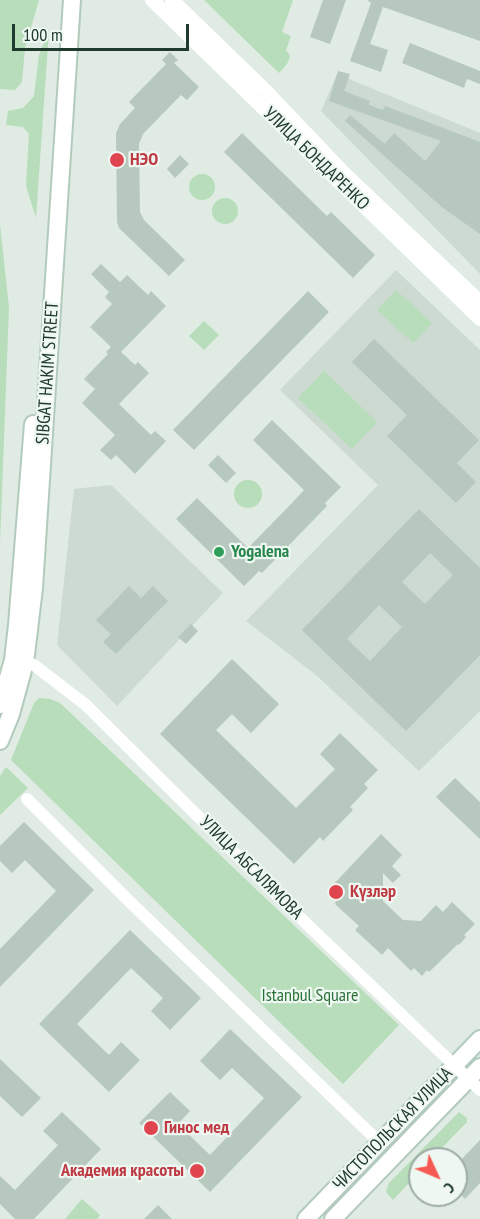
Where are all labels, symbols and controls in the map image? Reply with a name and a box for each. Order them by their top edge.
scale bar [15,12,192,50]
text: 100 m [23,23,63,46]
street label: УЛИЦА БОНДАРЕНКО [259,103,373,215]
place label: НЭО [130,149,158,171]
marker: НЭО [108,151,126,169]
street label: SIBGAT HAKIM STREET [32,301,64,445]
place label: Yogalena [231,541,289,563]
marker: Yogalena [212,545,226,559]
street label: УЛИЦА АБСАЛЯМОВА [195,812,307,924]
place label: Күзләр [350,881,396,903]
marker: Күзләр [327,883,345,901]
park label: Istanbul Square [262,985,358,1007]
street label: ЧИСТОПОЛЬСКАЯ УЛИЦА [329,1063,457,1195]
place label: Гинос мед [164,1117,229,1139]
marker: Гинос мед [142,1119,160,1137]
north arrow [408,1147,468,1207]
place label: Академия красоты [61,1160,184,1182]
marker: Академия красоты [188,1162,206,1180]

